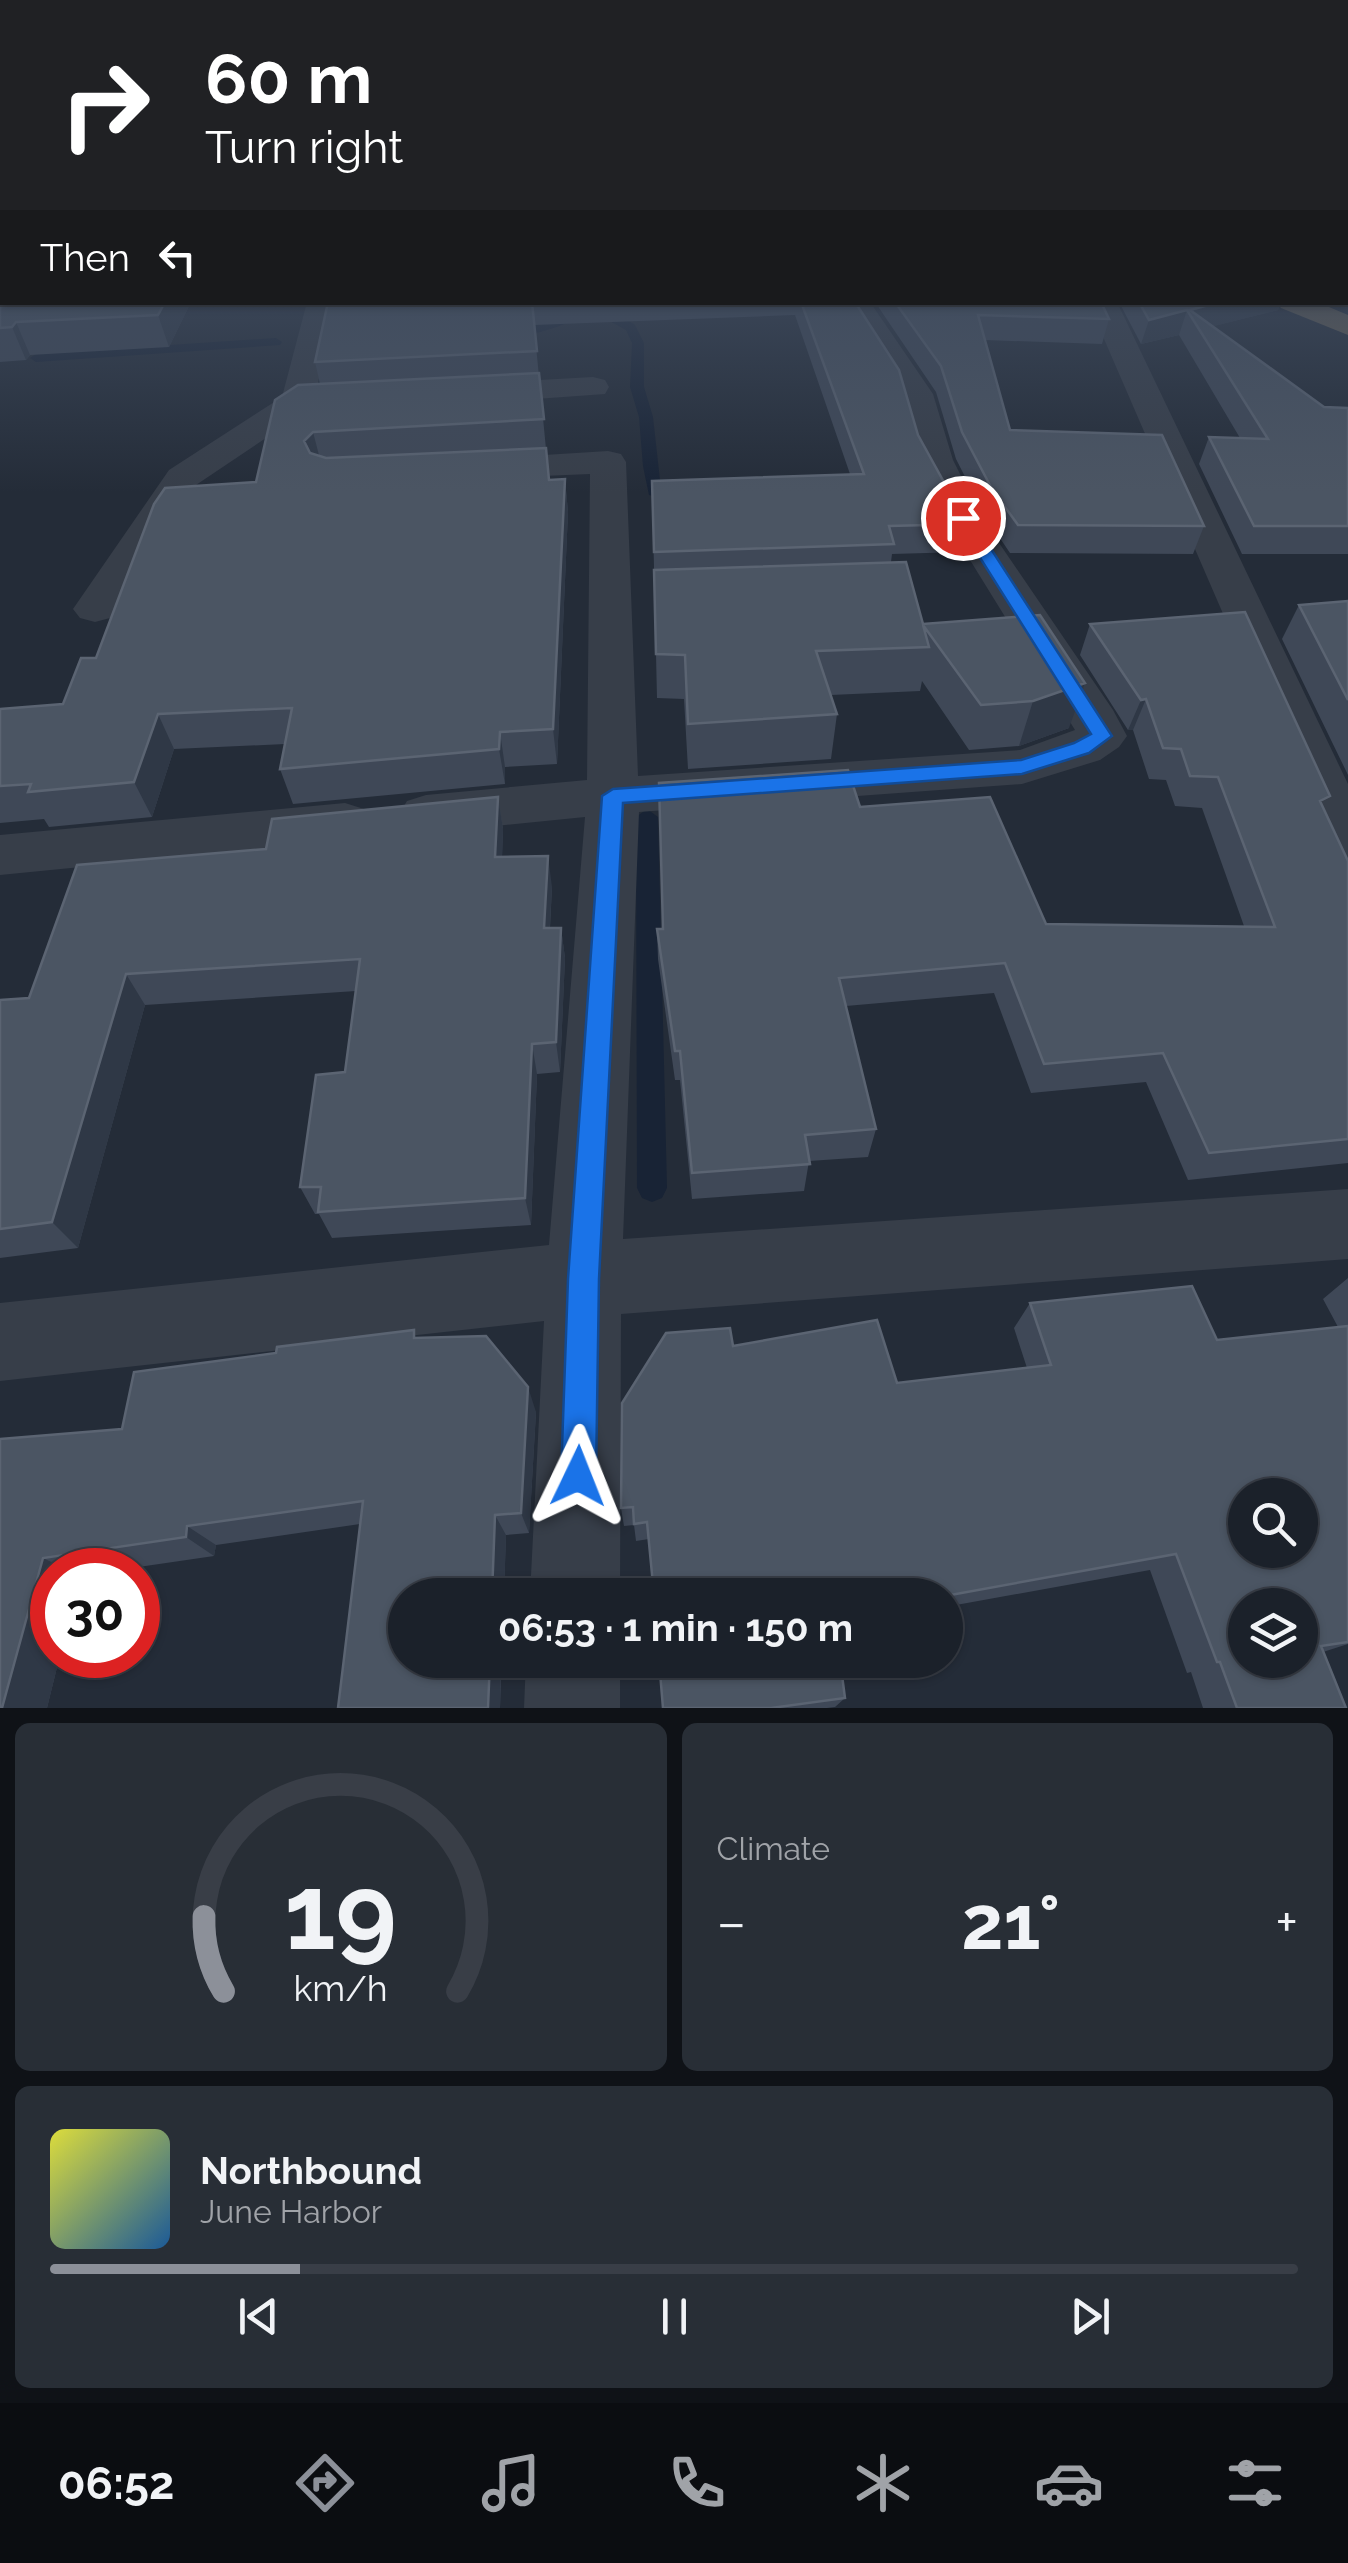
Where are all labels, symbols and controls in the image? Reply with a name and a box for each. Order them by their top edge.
text: 60 m [205,37,372,119]
icon: right [40,40,170,170]
text: Turn right [205,121,403,174]
icon: left [150,230,205,285]
text: Then [40,235,130,280]
pin [921,476,1006,561]
icon: arrive [936,491,991,546]
position arrow [526,1424,630,1528]
map controls [1228,1478,1318,1678]
button: search [1228,1478,1318,1568]
speed limit sign: 30 [30,1548,160,1678]
button: layers [1228,1588,1318,1678]
text: 06:53 · 1 min · 150 m [498,1605,853,1650]
text: Climate [717,1830,830,1867]
text: 19 [284,1851,397,1973]
text: 21° [961,1878,1060,1967]
text: − [717,1890,746,1955]
text: + [1275,1890,1298,1955]
text: km/h [294,1967,388,2009]
text: Northbound [200,2148,422,2193]
text: June Harbor [200,2193,382,2230]
icon: previous [231,2289,286,2344]
icon: pause [647,2289,702,2344]
icon: next [1063,2289,1118,2344]
icon: directions [290,2448,360,2518]
icon: music [476,2448,546,2518]
icon: phone [662,2448,732,2518]
icon: climate [848,2448,918,2518]
icon: car [1034,2448,1104,2518]
icon: filters [1220,2448,1290,2518]
text: 06:52 [58,2457,174,2510]

